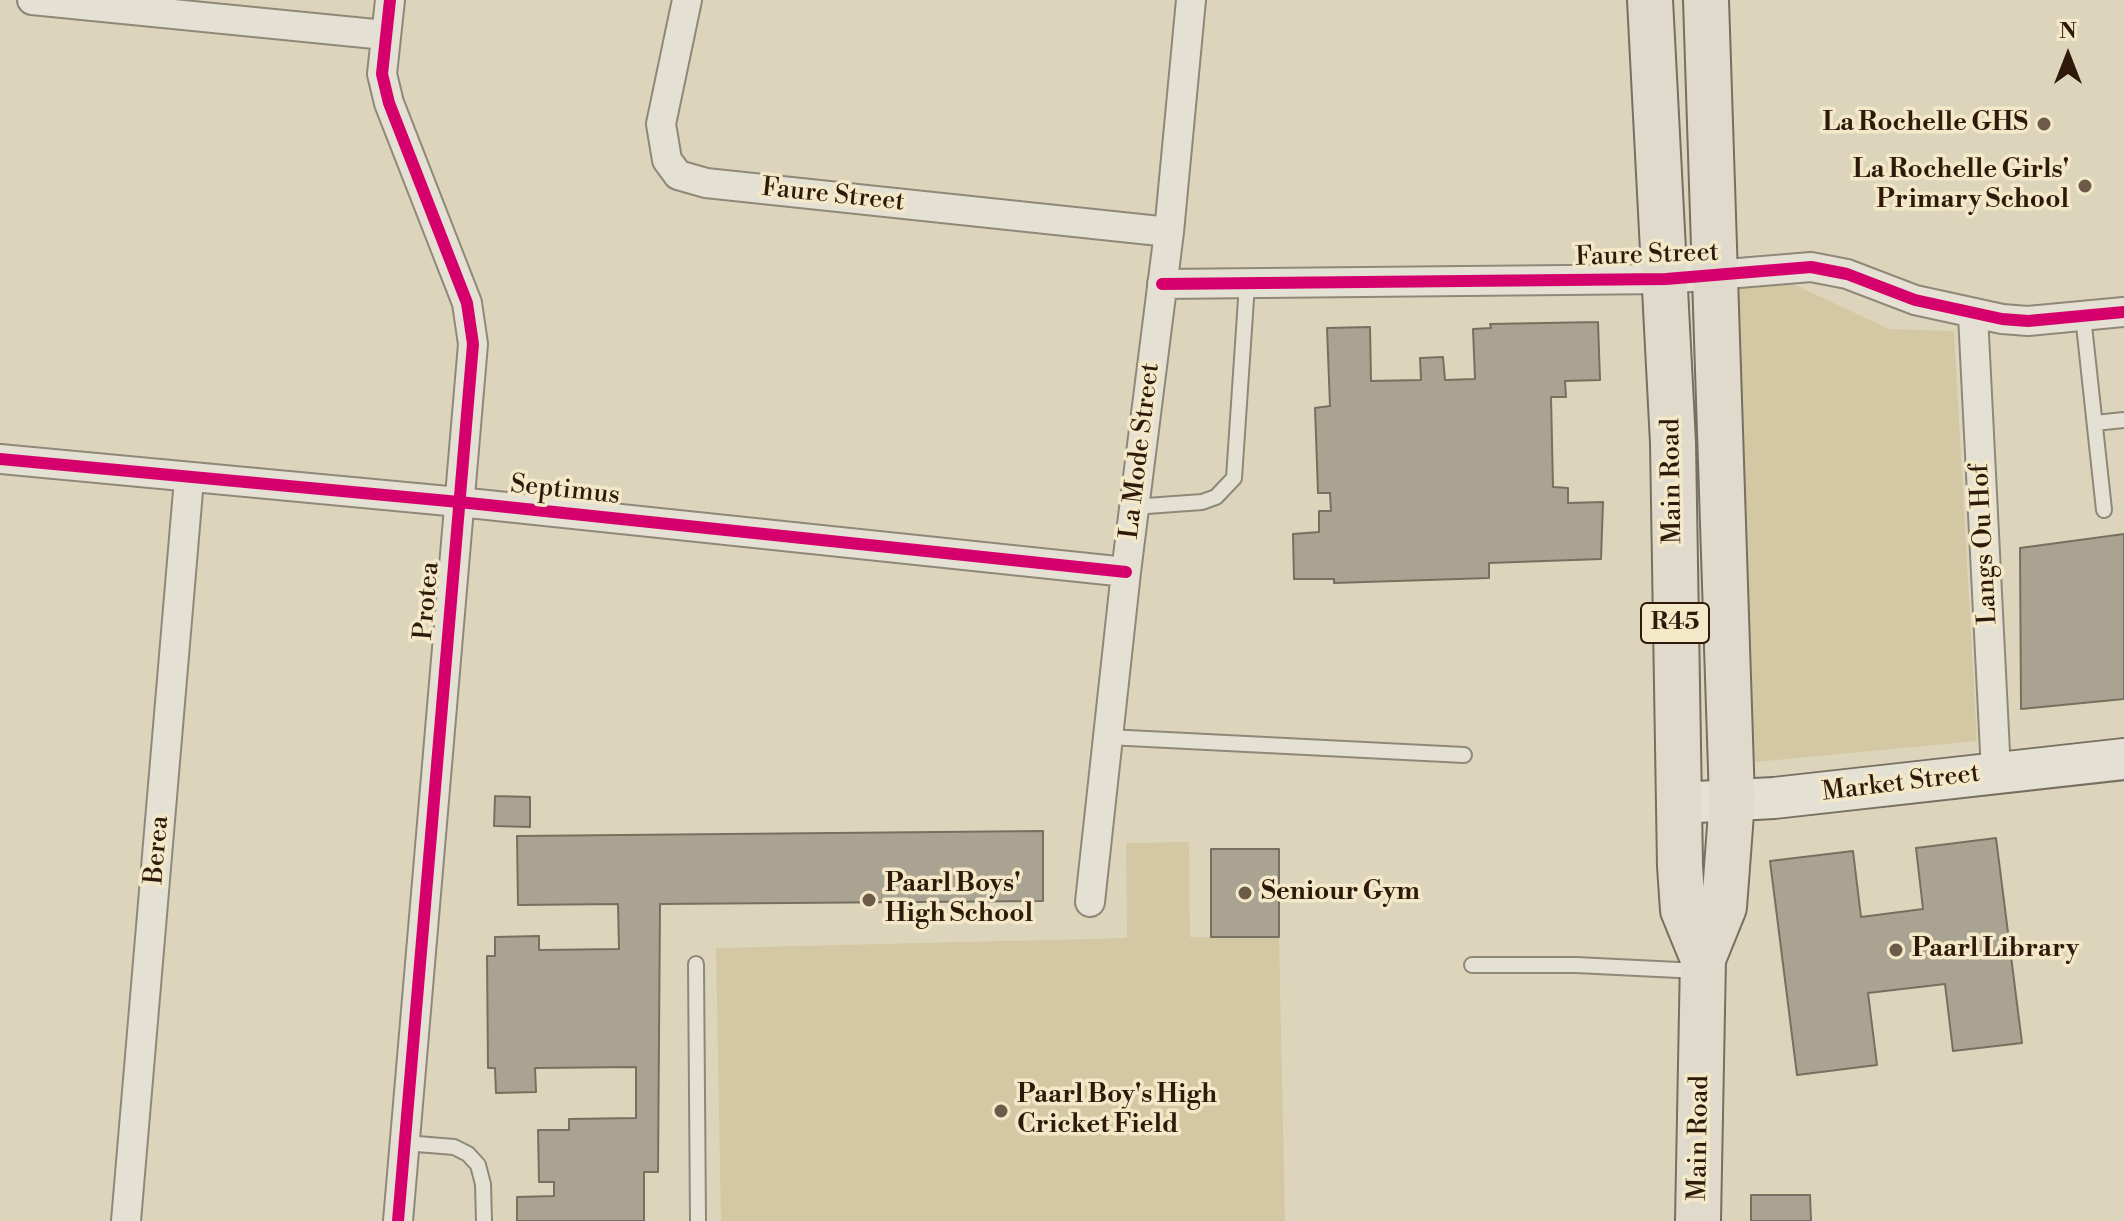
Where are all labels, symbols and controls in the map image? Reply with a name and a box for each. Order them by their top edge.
north arrow [2028,16,2108,96]
text: N [2059,18,2077,45]
place label: La Rochelle GHS [1822,108,2028,140]
marker: La Rochelle GHS [2035,115,2053,133]
place label: La Rochelle Girls' Primary School [1853,155,2069,216]
street label: Faure Street [760,173,906,219]
marker: La Rochelle Girls' Primary School [2076,177,2094,195]
street label: Faure Street [1575,238,1719,274]
street label: La Mode Street [1115,361,1167,541]
street label: Main Road [1656,418,1690,544]
street label: Langs Ou Hof [1965,463,2005,625]
street label: Septimus [509,470,621,512]
street label: Protea [409,561,447,641]
road number: R45 [1641,603,1709,643]
street label: Market Street [1820,759,1982,809]
street label: Berea [139,814,177,886]
place label: Paarl Boys' High School [885,869,1033,930]
place label: Seniour Gym [1261,877,1420,909]
marker: Seniour Gym [1236,884,1254,902]
marker: Paarl Boys' High School [860,891,878,909]
place label: Paarl Library [1912,934,2079,966]
marker: Paarl Library [1887,941,1905,959]
street label: Main Road [1683,1075,1717,1201]
place label: Paarl Boy's High Cricket Field [1017,1080,1217,1142]
marker: Paarl Boy's High Cricket Field [992,1102,1010,1120]

